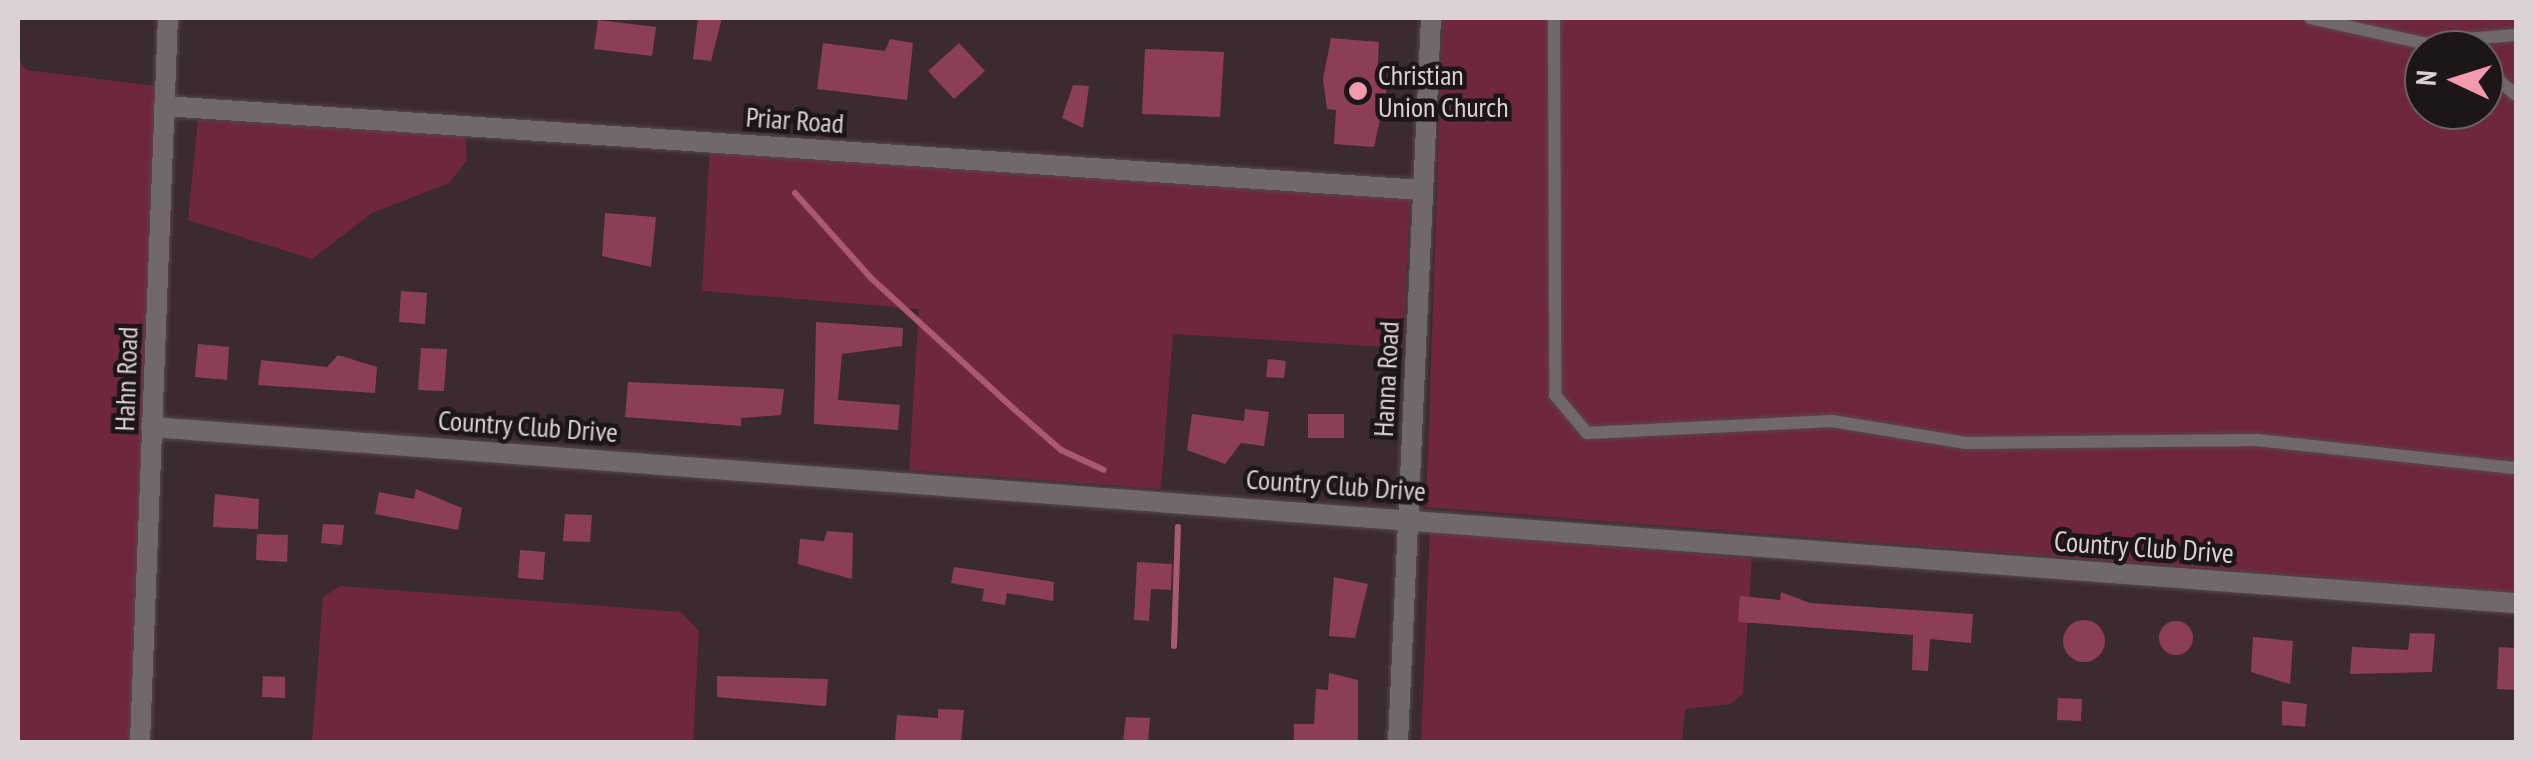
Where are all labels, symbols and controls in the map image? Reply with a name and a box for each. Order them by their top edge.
north arrow [2404,30,2504,130]
place label: Christian Union Church [1378,58,1509,124]
text: N [2407,69,2445,87]
marker: Christian Union Church [1347,80,1369,102]
street label: Priar Road [745,100,845,140]
street label: Hanna Road [1366,320,1406,438]
street label: Hahn Road [107,326,145,432]
street label: Country Club Drive [437,403,619,449]
street label: Country Club Drive [1245,462,1427,508]
street label: Country Club Drive [2053,524,2235,570]

